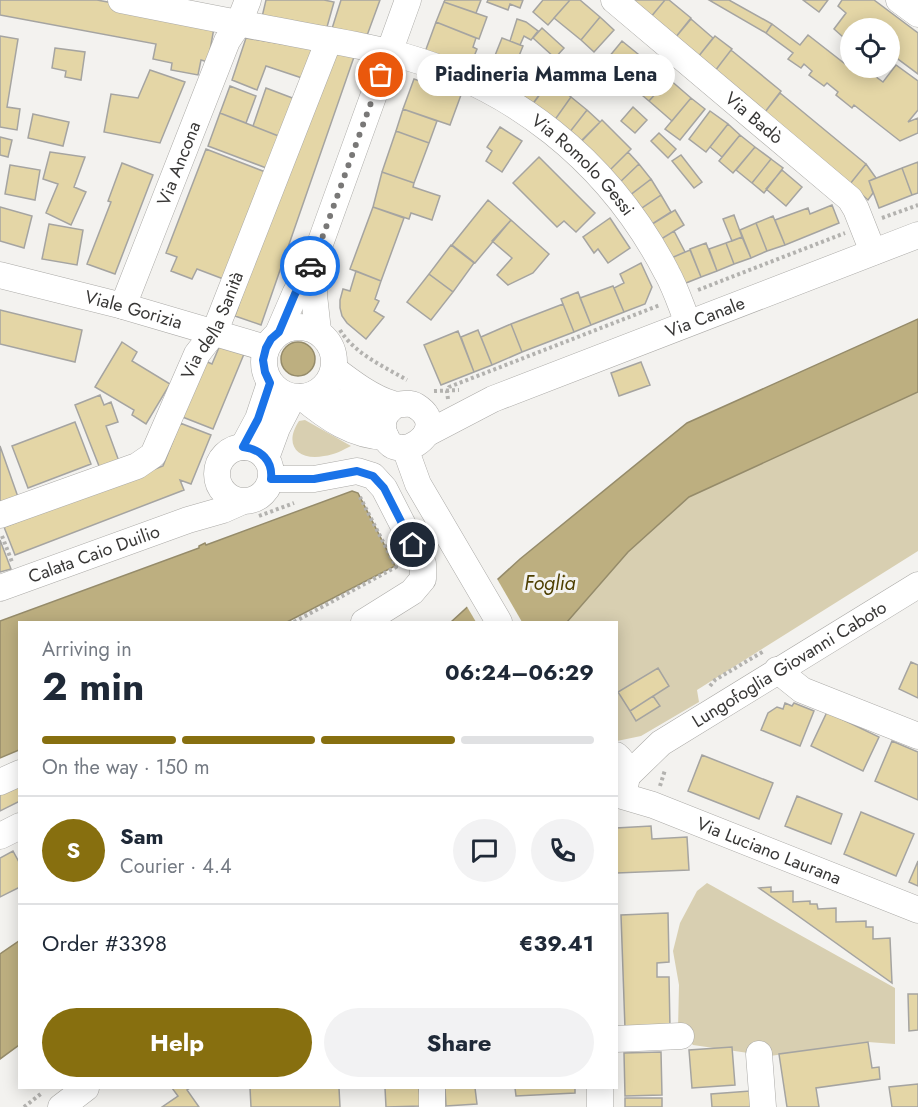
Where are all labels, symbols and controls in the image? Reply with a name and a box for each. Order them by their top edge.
map controls [840,18,900,78]
button: locate [840,18,900,78]
pin [355,49,406,100]
callout: Piadineria Mamma Lena [417,54,675,96]
icon: bag [364,58,397,91]
text: Piadineria Mamma Lena [435,60,657,89]
street label: Via Badò [719,86,789,150]
street label: Via Romolo Gessi [526,108,641,221]
street label: Via Ancona [151,118,207,210]
courier [280,236,340,296]
icon: car [294,250,327,283]
street label: Via della Sanità [175,268,250,383]
street label: Viale Gorizia [82,284,186,336]
street label: Via Canale [662,290,749,344]
street label: Calata Caio Duilio [25,518,164,590]
pin [387,519,438,570]
icon: home [396,528,429,561]
water label: Foglia [524,569,576,598]
street label: Lungofoglia Giovanni Caboto [687,594,892,734]
text: Arriving in [42,635,132,664]
text: 06:24–06:29 [445,656,594,688]
text: 2 min [42,658,144,715]
text: On the way · 150 m [42,753,210,782]
street label: Via Luciano Laurana [693,810,845,891]
button: chat [453,819,516,882]
button: phone [531,819,594,882]
text: Sam [120,820,164,852]
text: S [67,834,80,866]
text: Courier · 4.4 [120,852,232,881]
text: Order #3398 [42,927,167,959]
text: €39.41 [519,927,594,959]
button: Help [42,1008,312,1077]
button: Share [324,1008,594,1077]

